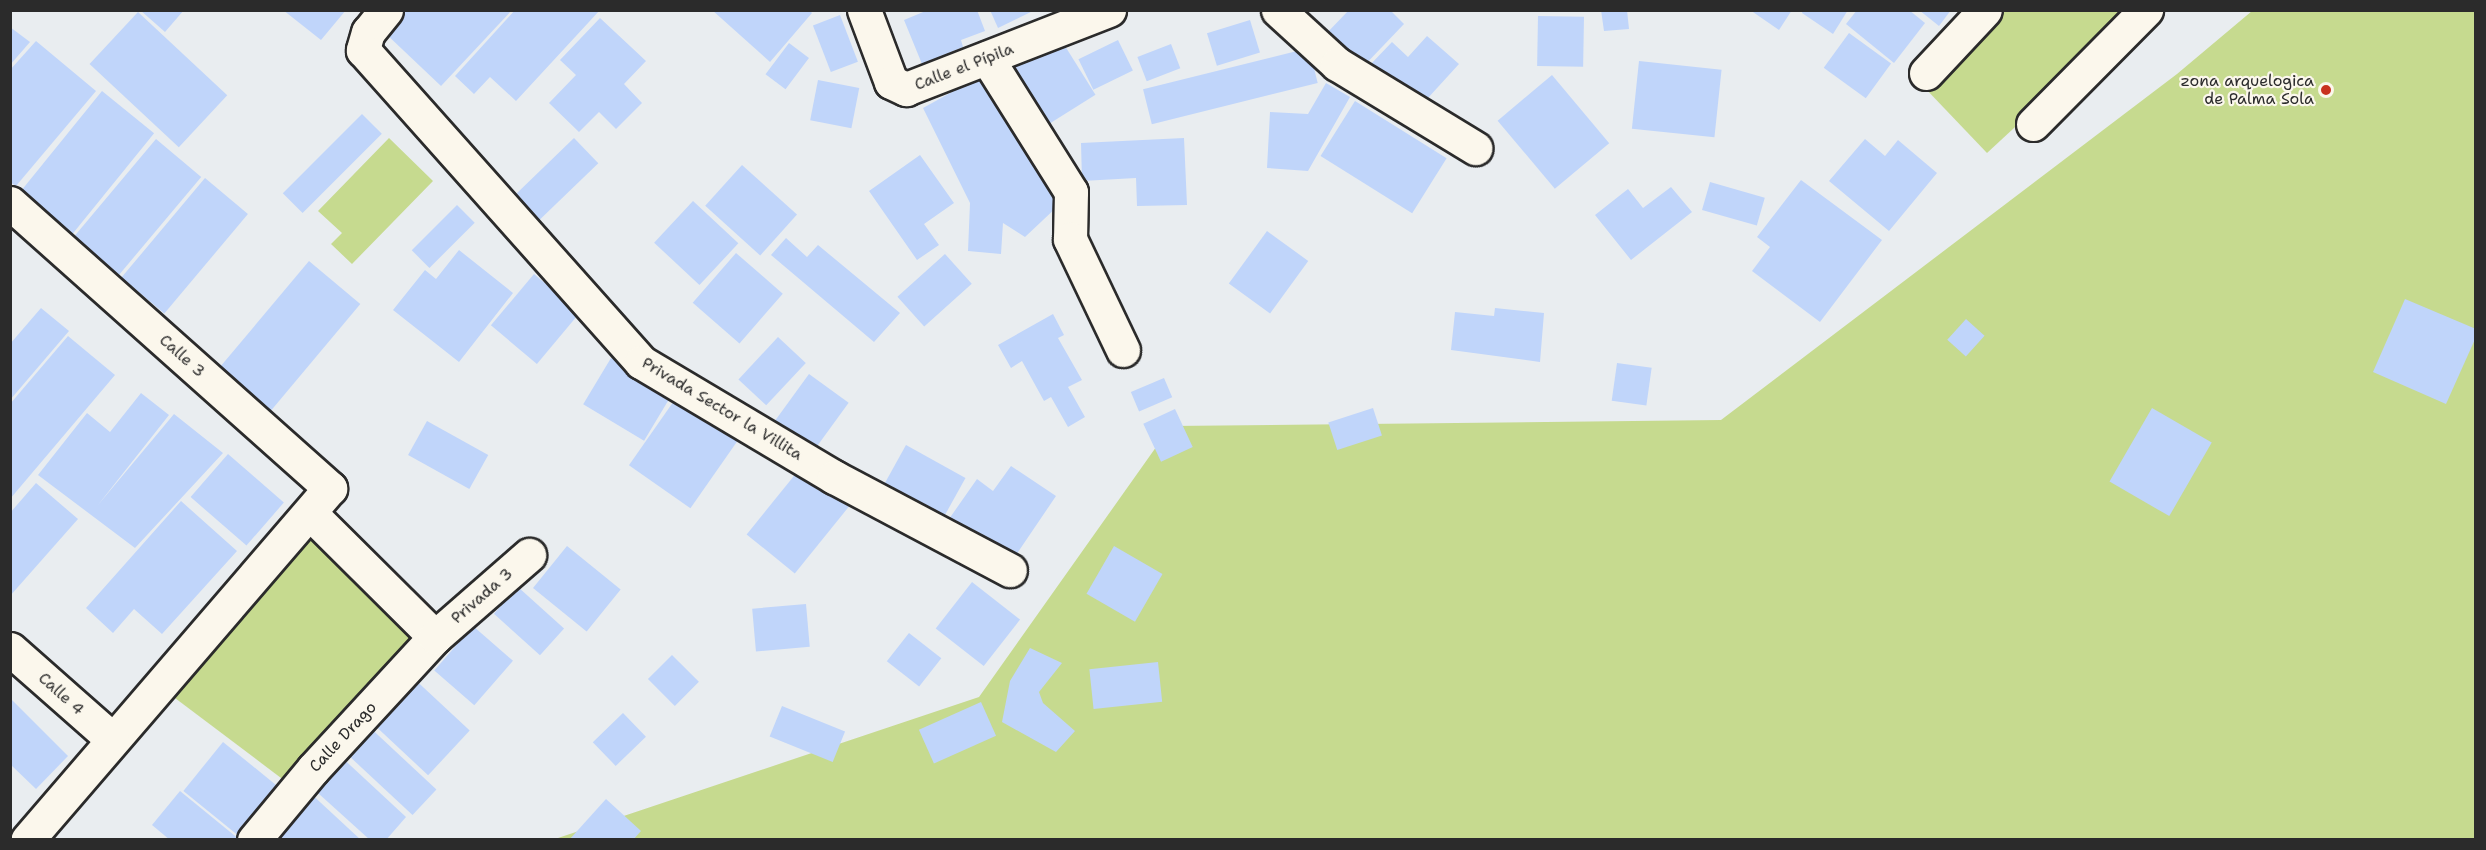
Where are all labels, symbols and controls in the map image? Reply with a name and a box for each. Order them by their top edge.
street label: Calle el Pípila [912,39,1016,95]
place label: zona arquelogica de Palma Sola [2180,71,2314,109]
marker: zona arquelogica de Palma Sola [2319,83,2333,97]
street label: Calle 3 [155,331,209,381]
street label: Privada Sector la Villita [638,353,806,465]
street label: Privada 3 [447,564,517,628]
street label: Calle 4 [34,669,88,719]
street label: Calle Drago [305,698,381,776]

